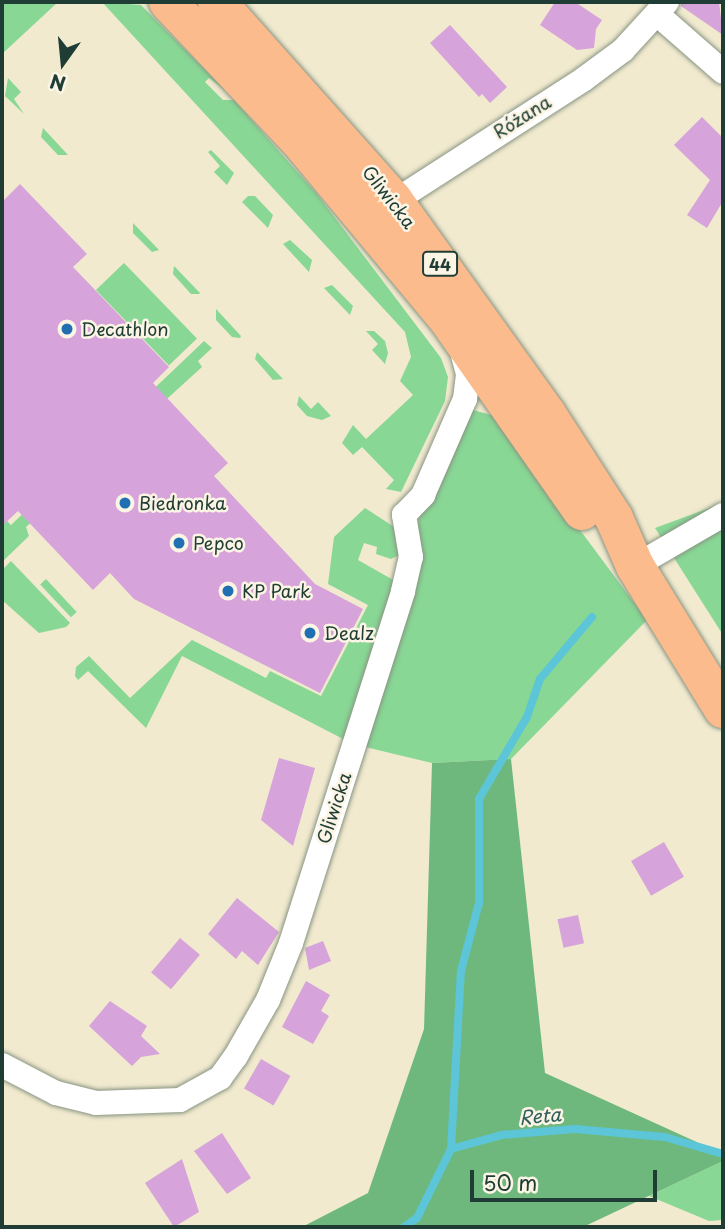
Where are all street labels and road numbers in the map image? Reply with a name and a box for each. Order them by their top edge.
street label: Różana [489,91,555,143]
street label: Gliwicka [358,161,420,233]
road number: 44 [421,252,459,276]
street label: Gliwicka [312,770,356,846]

